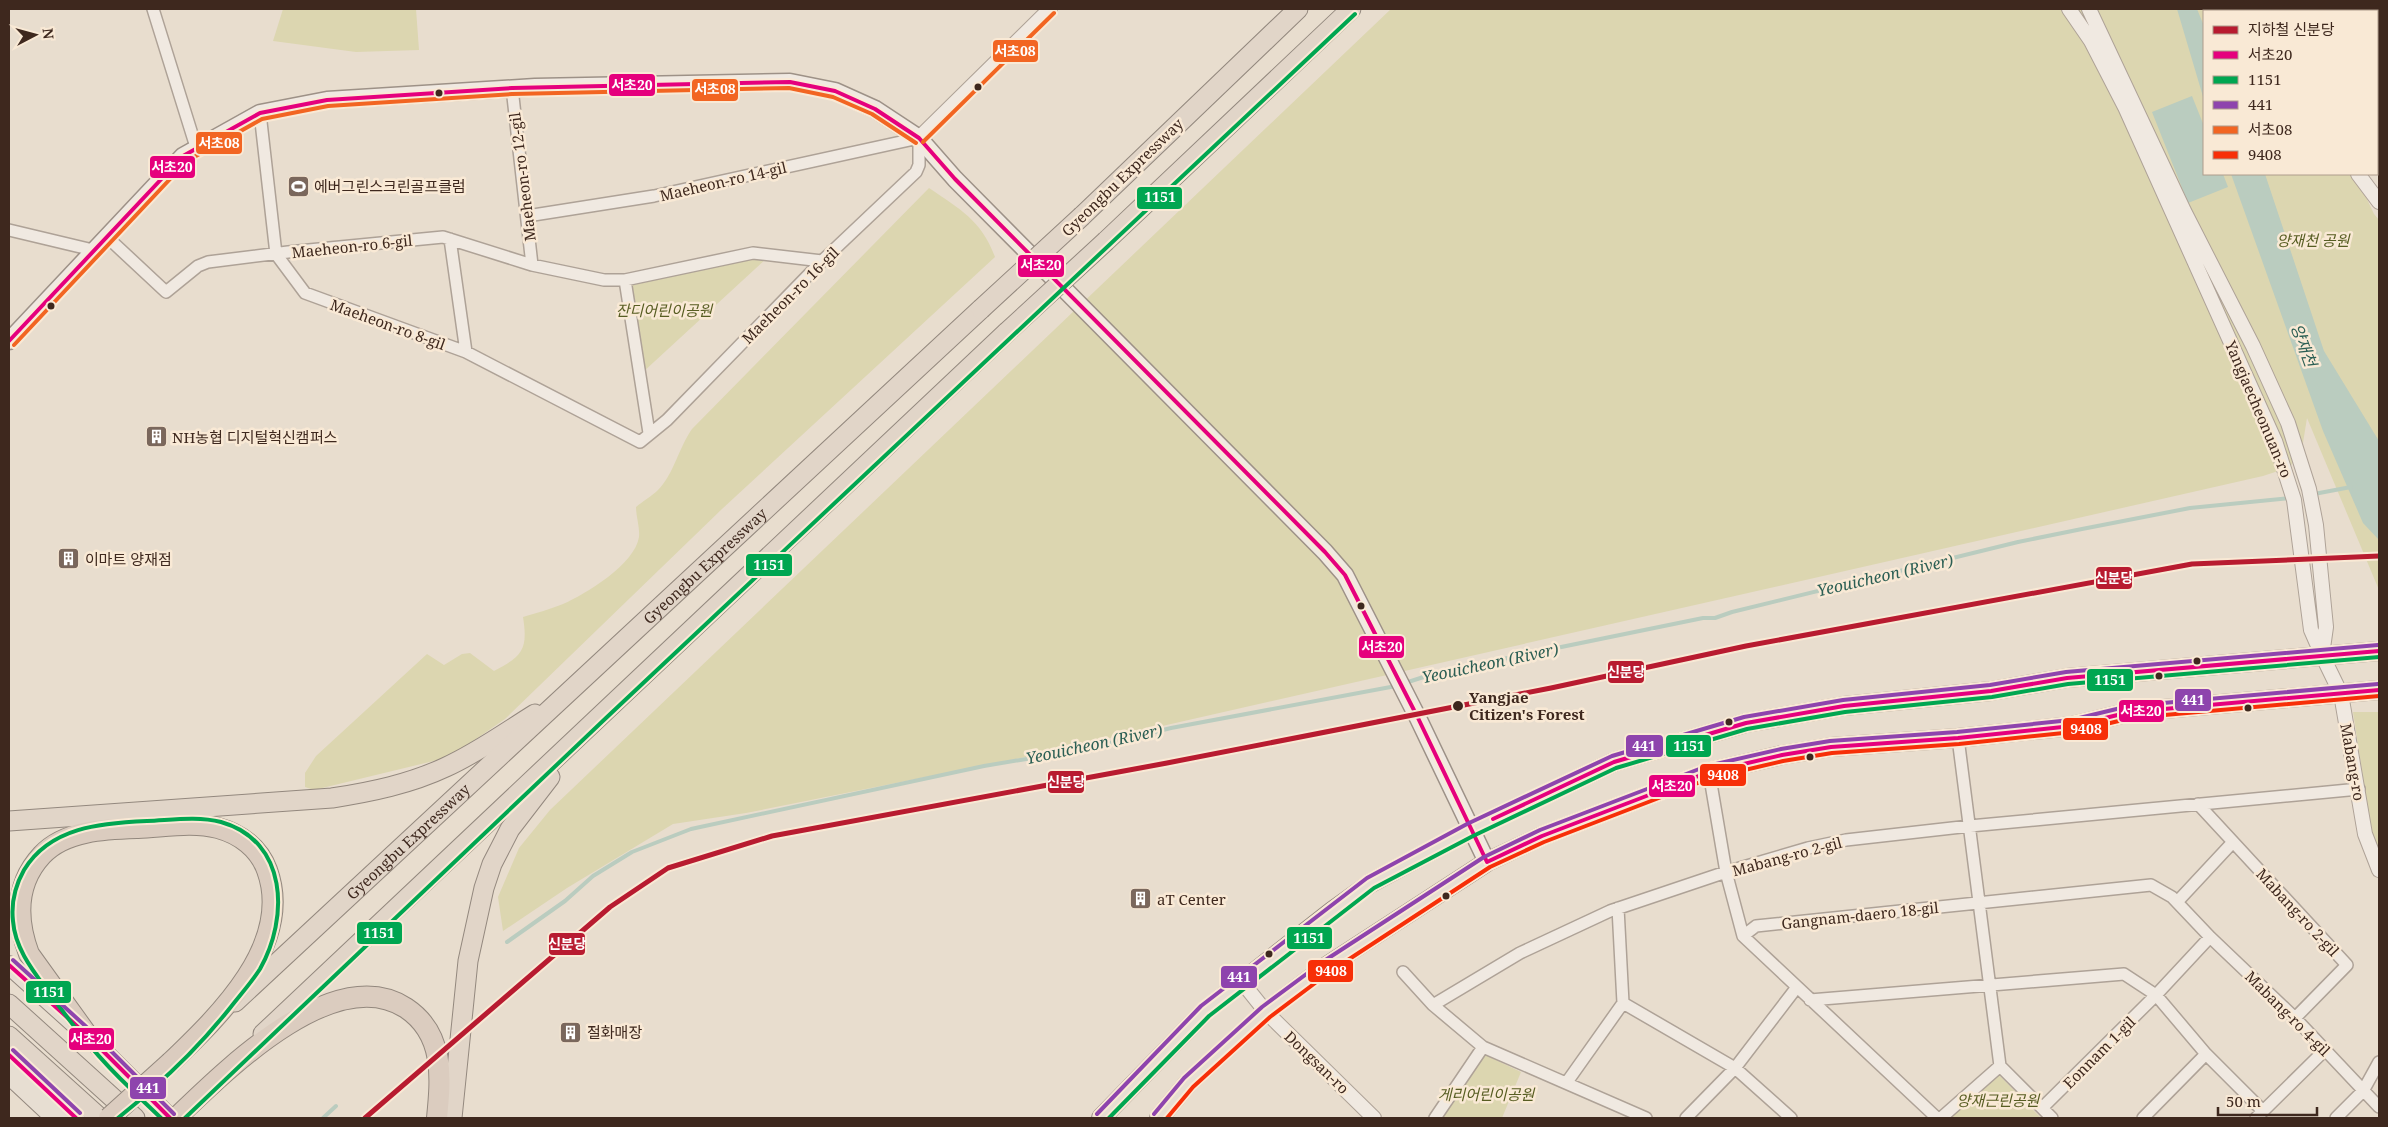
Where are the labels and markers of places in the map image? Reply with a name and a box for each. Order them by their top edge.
unlabelled marker [973,82,983,92]
unlabelled marker [434,88,444,98]
sports icon: 에버그린스크린골프클럼 [286,174,310,198]
place label: 에버그린스크린골프클럼 [314,176,466,196]
unlabelled marker [46,301,56,311]
building icon: NH농협 디지털혁신캠퍼스 [144,425,168,449]
place label: NH농협 디지털혁신캠퍼스 [172,427,337,447]
building icon: 이마트 양재점 [57,547,81,571]
place label: 이마트 양재점 [85,549,172,569]
unlabelled marker [1356,601,1366,611]
unlabelled marker [2192,656,2202,666]
unlabelled marker [2154,671,2164,681]
place label: Yangjae Citizen's Forest [1469,687,1585,724]
marker: Yangjae Citizen's Forest [1451,699,1465,713]
unlabelled marker [2243,703,2253,713]
unlabelled marker [1724,717,1734,727]
unlabelled marker [1805,752,1815,762]
building icon: aT Center [1129,887,1153,911]
place label: aT Center [1157,889,1226,909]
unlabelled marker [1441,891,1451,901]
unlabelled marker [1264,949,1274,959]
building icon: 절화매장 [559,1020,583,1044]
place label: 절화매장 [587,1022,642,1042]

